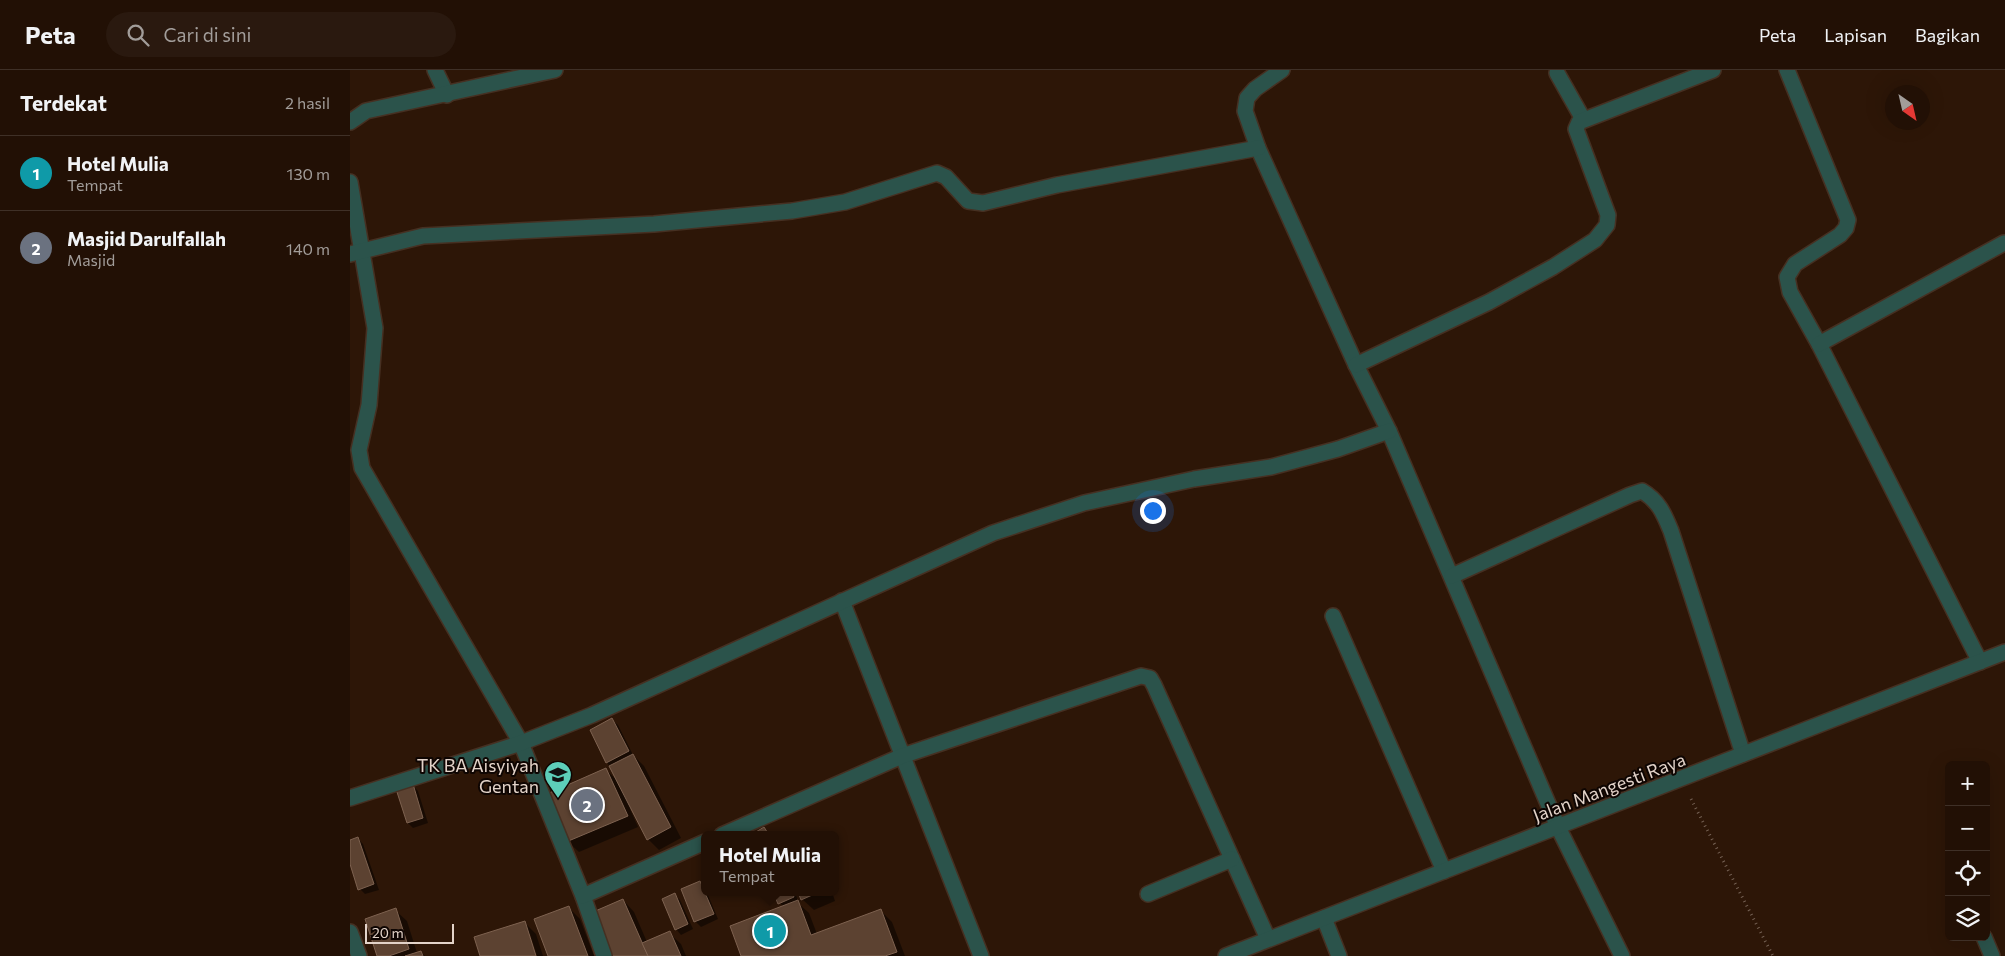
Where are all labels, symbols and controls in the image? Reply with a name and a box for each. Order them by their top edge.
search box [106,12,456,57]
text: Peta [25,20,76,49]
icon: search [124,21,152,49]
text: Cari di sini [164,23,251,46]
text: Peta [1759,24,1796,46]
text: Lapisan [1824,24,1887,46]
text: Bagikan [1915,24,1980,46]
north arrow [1885,85,1930,130]
text: Terdekat [20,90,107,115]
text: 2 hasil [285,93,330,112]
text: Hotel Mulia [67,152,169,175]
text: 1 [32,164,40,183]
text: 130 m [287,164,330,183]
text: Tempat [67,175,123,194]
text: Masjid Darulfallah [67,227,226,250]
text: 2 [31,239,41,258]
text: 140 m [286,239,330,258]
text: Masjid [67,250,115,269]
your location [1140,498,1166,524]
street label: Jalan Mangesti Raya [1530,748,1688,826]
place label: TK BA Aisyiyah Gentan [417,754,539,797]
school or university icon: TK BA Aisyiyah Gentan [543,760,573,799]
map controls [1945,761,1990,941]
button: + [1945,761,1990,806]
pin: 2 [571,786,603,824]
button: − [1945,806,1990,851]
popup [701,831,839,896]
text: Hotel Mulia [719,843,821,866]
button: locate [1945,851,1990,896]
text: Tempat [719,866,775,885]
button: layers [1945,896,1990,941]
pin: 1 [754,912,786,950]
scale bar [365,921,454,944]
text: 20 m [372,924,404,941]

